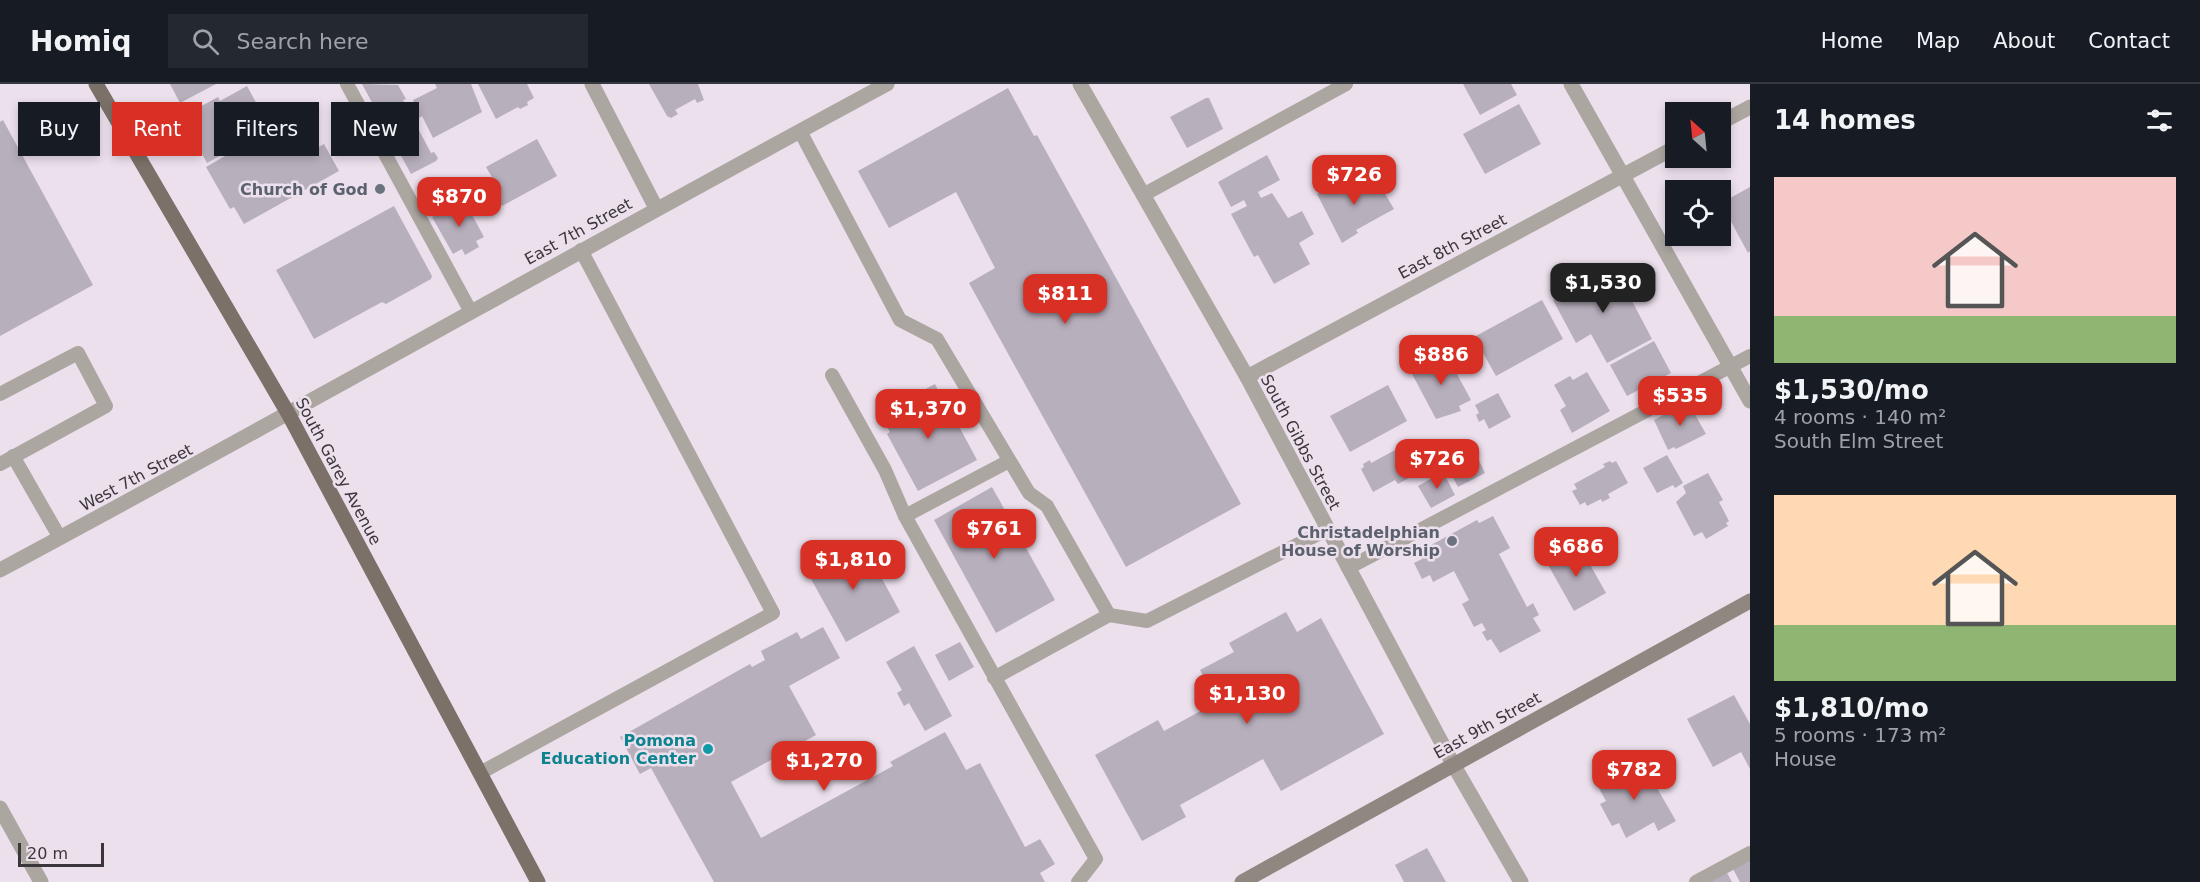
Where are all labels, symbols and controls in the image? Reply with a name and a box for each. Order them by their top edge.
search box [168,14,588,68]
text: Homiq [30,25,132,58]
icon: search [189,25,222,58]
text: Search here [237,29,369,54]
text: Home [1821,29,1883,53]
text: Map [1916,29,1960,53]
text: About [1993,29,2055,53]
text: Contact [2088,29,2170,53]
chip: Buy [18,102,100,156]
chip: Rent [112,102,202,156]
chip: Filters [214,102,319,156]
chip: New [331,102,419,156]
north arrow [1665,102,1731,168]
map controls [1665,102,1731,246]
icon: filters [2143,104,2176,137]
text: 14 homes [1774,105,1916,135]
pin: $726 [1318,155,1390,206]
text: $726 [1326,162,1382,186]
pin: $870 [423,177,495,228]
place label: Church of God [240,180,368,199]
button: locate [1665,180,1731,246]
marker: Church of God [373,182,387,196]
text: $870 [431,184,487,208]
street label: East 7th Street [521,194,635,269]
street label: East 8th Street [1395,210,1510,283]
icon: home [1921,216,2029,324]
pin: $1,530 [1554,263,1652,314]
text: $1,530 [1564,270,1642,294]
pin: $811 [1029,274,1101,325]
text: $811 [1037,281,1093,305]
pin: $886 [1405,335,1477,386]
text: $886 [1413,342,1469,366]
street label: South Gibbs Street [1257,371,1344,513]
text: $1,530/mo [1774,375,1929,405]
pin: $535 [1644,376,1716,427]
text: $535 [1652,383,1708,407]
pin: $1,370 [879,389,977,440]
street label: South Garey Avenue [292,394,385,548]
text: $1,370 [889,396,967,420]
text: 4 rooms · 140 m² [1774,405,1946,429]
text: South Elm Street [1774,429,1943,453]
pin: $726 [1401,439,1473,490]
street label: West 7th Street [77,440,196,515]
text: $726 [1409,446,1465,470]
pin: $761 [958,509,1030,560]
text: $761 [966,516,1022,540]
place label: Christadelphian House of Worship [1281,523,1440,560]
pin: $686 [1540,527,1612,578]
marker: Christadelphian House of Worship [1445,534,1459,548]
text: $686 [1548,534,1604,558]
icon: home [1921,534,2029,642]
pin: $1,810 [804,540,902,591]
text: $1,810 [814,547,892,571]
pin: $1,130 [1198,674,1296,725]
text: $1,130 [1208,681,1286,705]
street label: East 9th Street [1430,688,1544,763]
text: $1,810/mo [1774,693,1929,723]
text: 5 rooms · 173 m² [1774,723,1946,747]
place label: Pomona Education Center [540,731,696,768]
pin: $1,270 [775,741,873,792]
marker: Pomona Education Center [701,742,715,756]
text: House [1774,747,1837,771]
text: $1,270 [785,748,863,772]
pin: $782 [1598,750,1670,801]
text: $782 [1606,757,1662,781]
scale bar [18,840,104,868]
text: 20 m [27,844,68,863]

